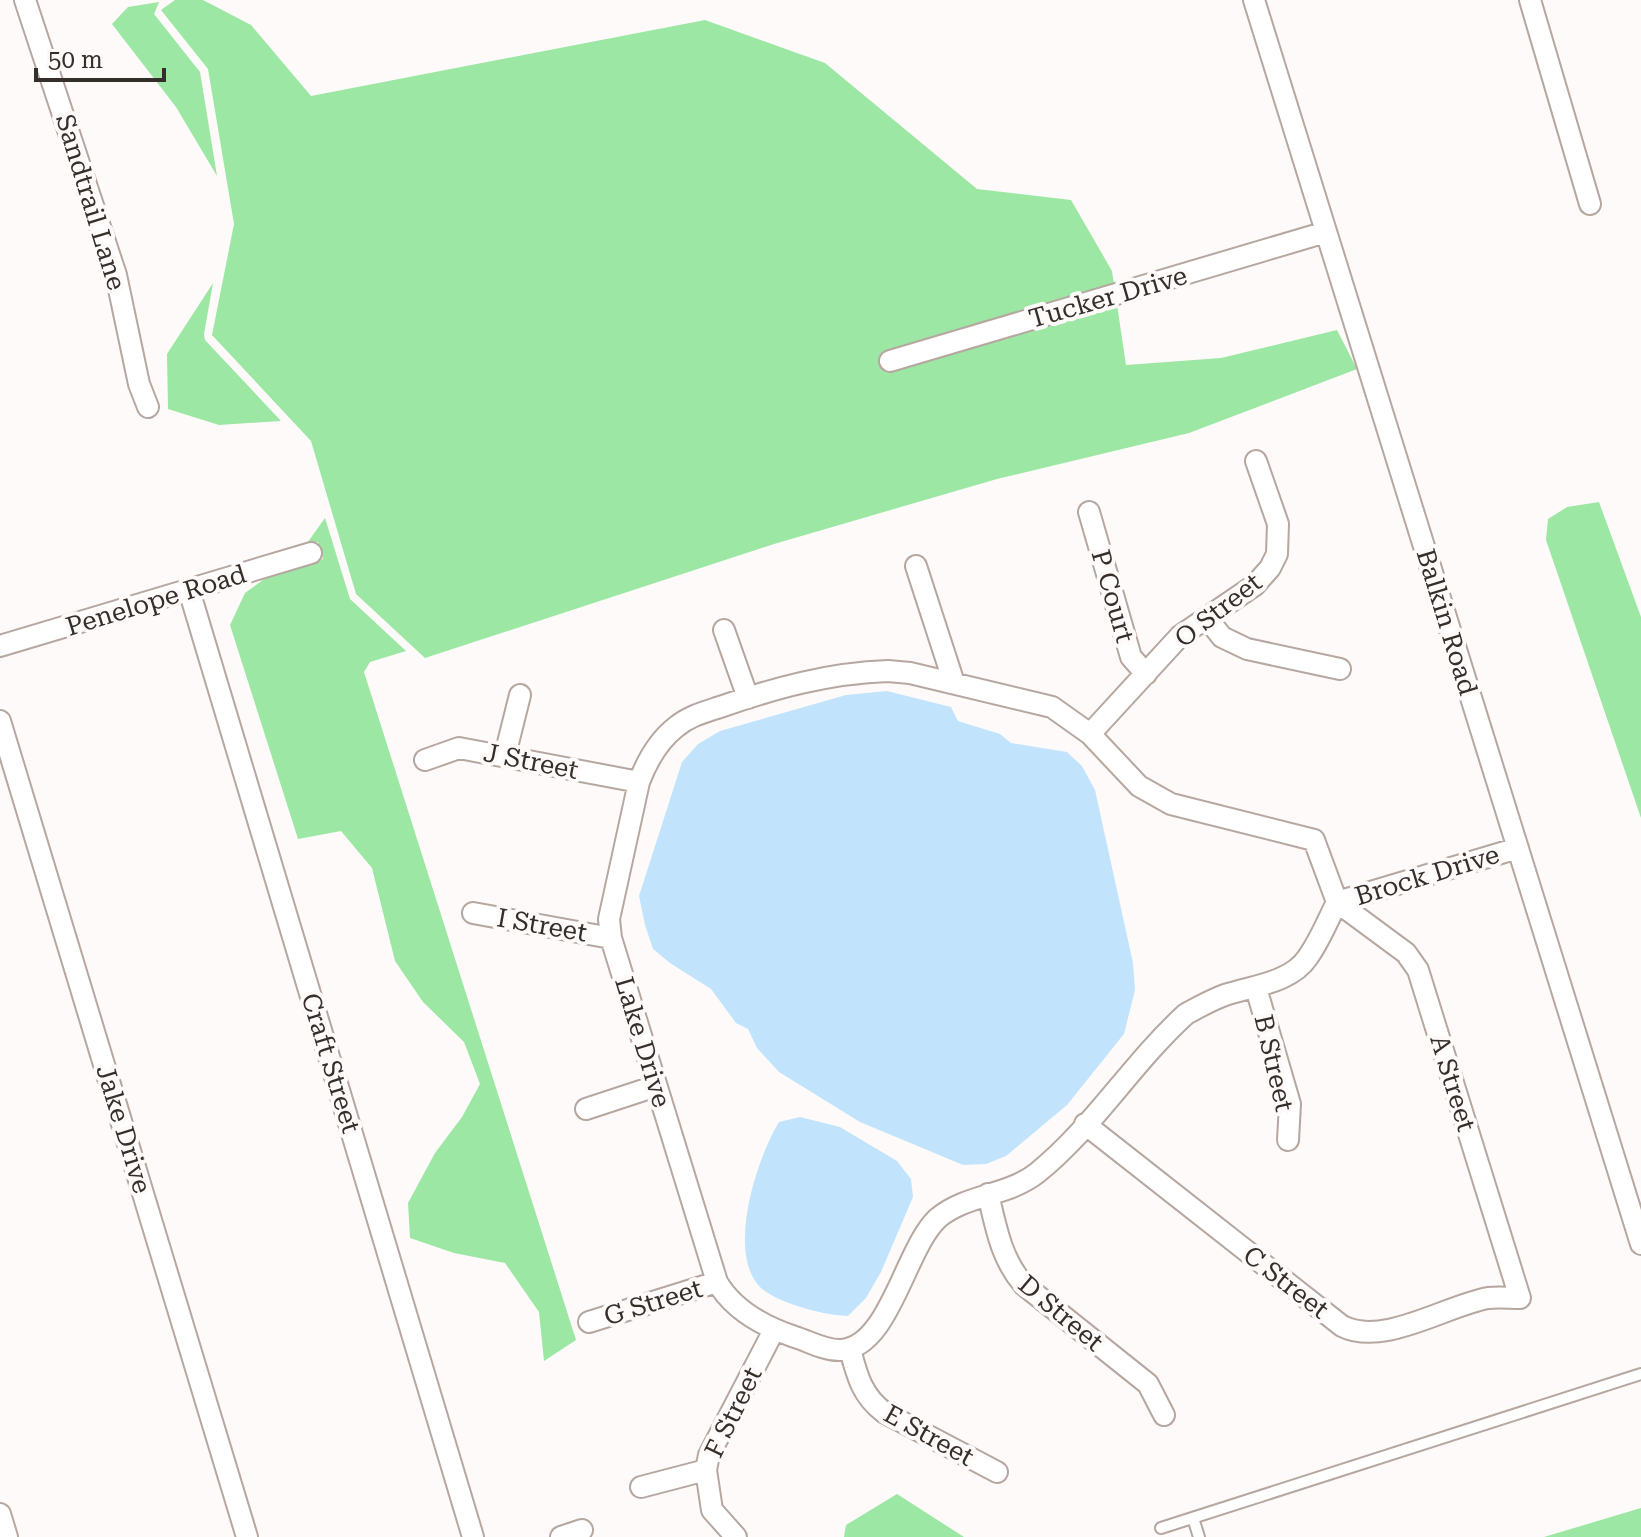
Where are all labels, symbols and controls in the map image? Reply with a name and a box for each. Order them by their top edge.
scale bar [36,32,164,82]
text: 50 m [48,46,103,74]
street label: Sandtrail Lane [50,110,132,294]
street label: Tucker Drive [1026,260,1190,334]
street label: Balkin Road [1411,545,1484,699]
street label: P Court [1085,546,1141,646]
street label: Penelope Road [62,558,250,642]
street label: O Street [1169,567,1268,653]
street label: J Street [481,737,581,785]
street label: Brock Drive [1351,839,1503,911]
street label: I Street [495,902,590,948]
street label: Lake Drive [609,973,677,1111]
street label: Craft Street [295,989,367,1137]
street label: B Street [1248,1012,1300,1115]
street label: A Street [1424,1031,1482,1135]
street label: Jake Drive [90,1061,158,1197]
street label: C Street [1237,1239,1335,1325]
street label: D Street [1013,1269,1110,1357]
street label: G Street [600,1273,706,1331]
street label: F Street [698,1362,768,1462]
street label: E Street [879,1398,979,1472]

